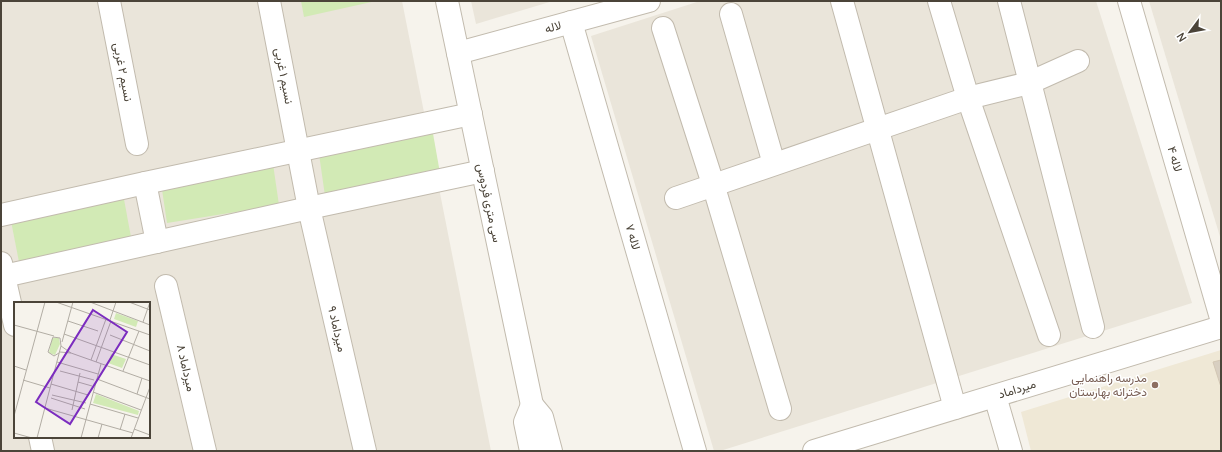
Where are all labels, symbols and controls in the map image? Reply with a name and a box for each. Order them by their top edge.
north arrow [1170,12,1210,52]
street label: لاله [543,16,563,37]
text: N [1173,30,1190,45]
street label: نسیم ۲ غربی [109,41,138,103]
street label: نسیم ۱ غربی [271,46,298,105]
street label: لاله ۴ [1164,144,1187,174]
street label: سی متری فردوس [473,162,506,244]
street label: لاله ۷ [622,222,645,252]
inset map [14,302,150,438]
street label: میرداماد ۹ [324,304,351,354]
street label: میرداماد ۸ [173,343,200,393]
place label: مدرسه راهنمایی دخترانه بهارستان [1069,369,1147,400]
street label: میرداماد [996,375,1038,402]
marker: مدرسه راهنمایی دخترانه بهارستان [1150,380,1160,390]

